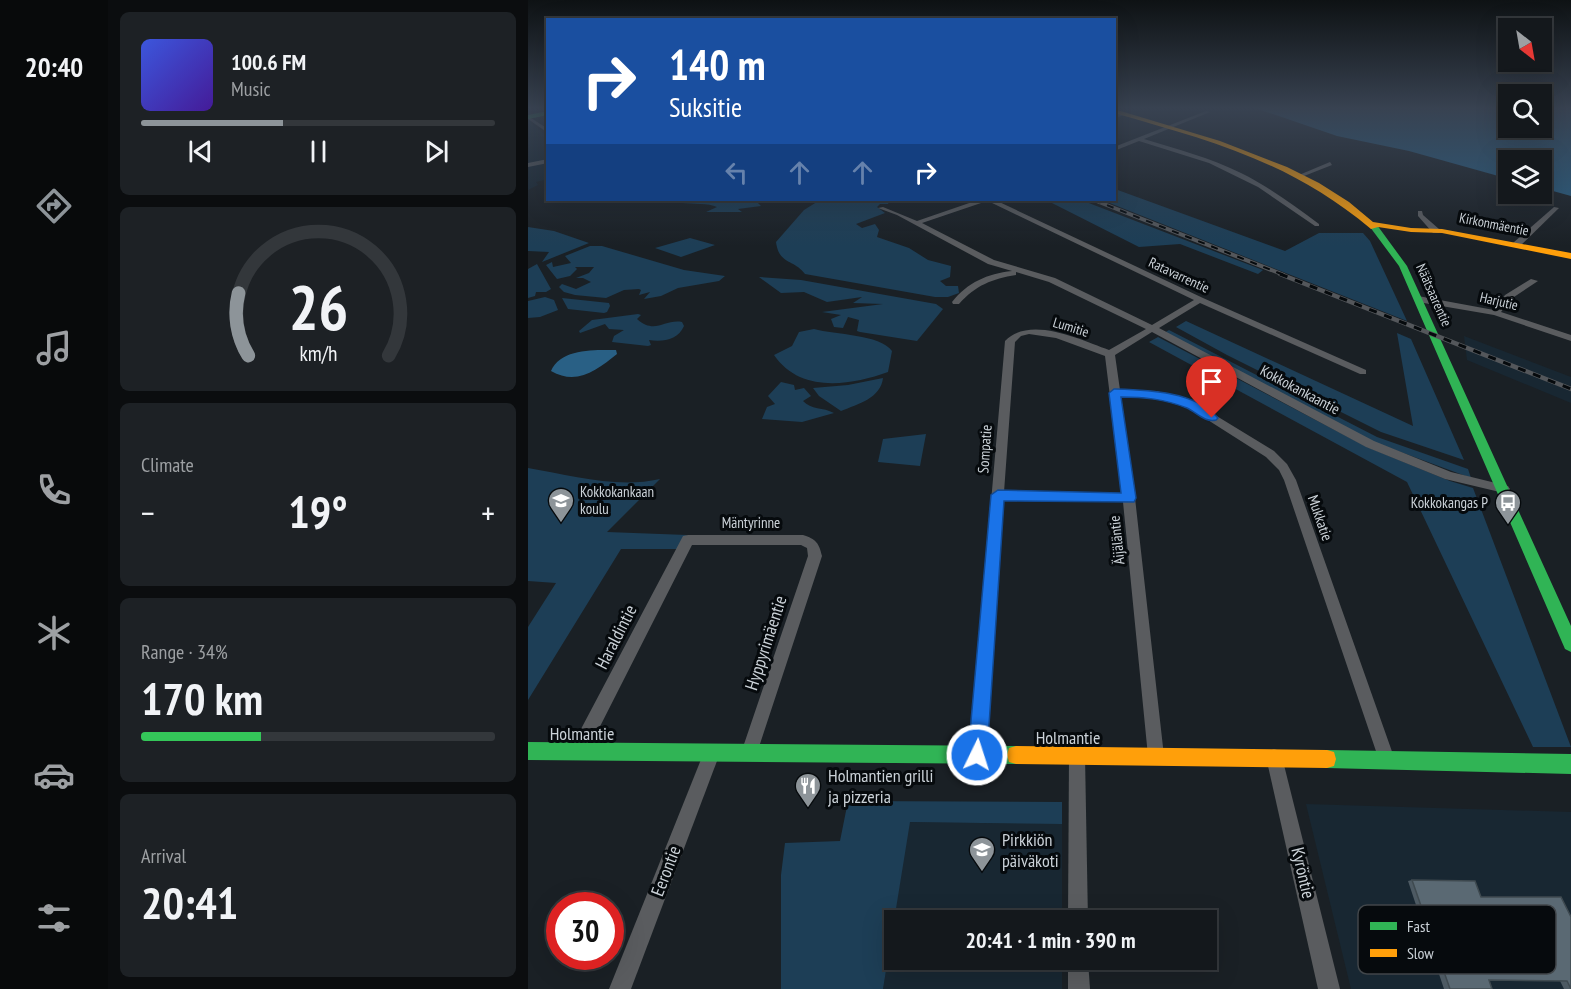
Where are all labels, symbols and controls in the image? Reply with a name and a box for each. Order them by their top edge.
north arrow [1498,18,1552,72]
map controls [1498,18,1552,204]
text: 140 m [669,37,766,92]
icon: right [570,42,648,120]
text: 100.6 FM [231,48,306,76]
text: 20:40 [25,50,83,84]
text: Music [231,76,271,102]
button: search [1498,84,1552,138]
text: Suksitie [669,90,742,124]
icon: previous [184,135,217,168]
icon: pause [302,135,335,168]
icon: next [420,135,453,168]
button: layers [1498,150,1552,204]
icon: left [720,156,753,189]
icon: ahead [783,156,816,189]
icon: ahead [846,156,879,189]
icon: right [909,156,942,189]
icon: directions [33,185,75,227]
street label: Kirkonmäentie [1458,208,1531,240]
street label: Ratavarrentie [1146,253,1212,297]
street label: Näätsaarentie [1412,261,1456,329]
text: 26 [288,266,348,347]
street label: Harjutie [1478,288,1520,314]
street label: Lumitie [1051,313,1091,341]
icon: music [33,327,75,369]
text: km/h [299,340,337,368]
pin [1186,356,1237,418]
street label: Kokkokankaantie [1257,361,1343,419]
icon: arrive [1195,365,1228,398]
street label: Sompatie [973,424,996,474]
text: Climate [141,452,194,478]
icon: phone [33,469,75,511]
text: 19° [288,482,348,540]
place label: Kokkokankaan koulu [580,482,654,518]
school or university icon: Kokkokankaan koulu [546,486,576,524]
bus stop icon: Kokkokangas P [1493,488,1523,526]
text: − [141,491,155,534]
text: + [481,491,495,534]
street label: Mukkatie [1304,492,1337,543]
place label: Kokkokangas P [1411,493,1488,512]
street label: Mäntyrinne [722,513,780,532]
street label: Äijäläntie [1104,515,1129,566]
street label: Hyppyrimäentie [739,593,792,693]
street label: Haraldintie [590,601,641,673]
icon: climate [33,612,75,654]
text: Range · 34% [141,639,228,665]
text: 170 km [141,669,263,727]
street label: Holmantie [550,722,614,745]
position arrow [945,723,1009,787]
street label: Holmantie [1036,726,1100,749]
icon: car [33,754,75,796]
place label: Holmantien grilli ja pizzeria [828,764,933,808]
restaurant icon: Holmantien grilli ja pizzeria [793,771,823,809]
place label: Pirkkiön päiväkoti [1002,828,1059,872]
school or university icon: Pirkkiön päiväkoti [967,835,997,873]
street label: Eerontie [645,842,686,899]
text: Arrival [141,843,186,869]
street label: Kyröntie [1286,845,1321,901]
text: 20:41 [141,873,238,931]
speed limit sign: 30 [546,892,624,970]
icon: filters [33,897,75,939]
legend [1358,905,1556,974]
text: Fast [1407,916,1430,936]
text: 20:41 · 1 min · 390 m [965,926,1136,954]
text: Slow [1407,943,1434,963]

